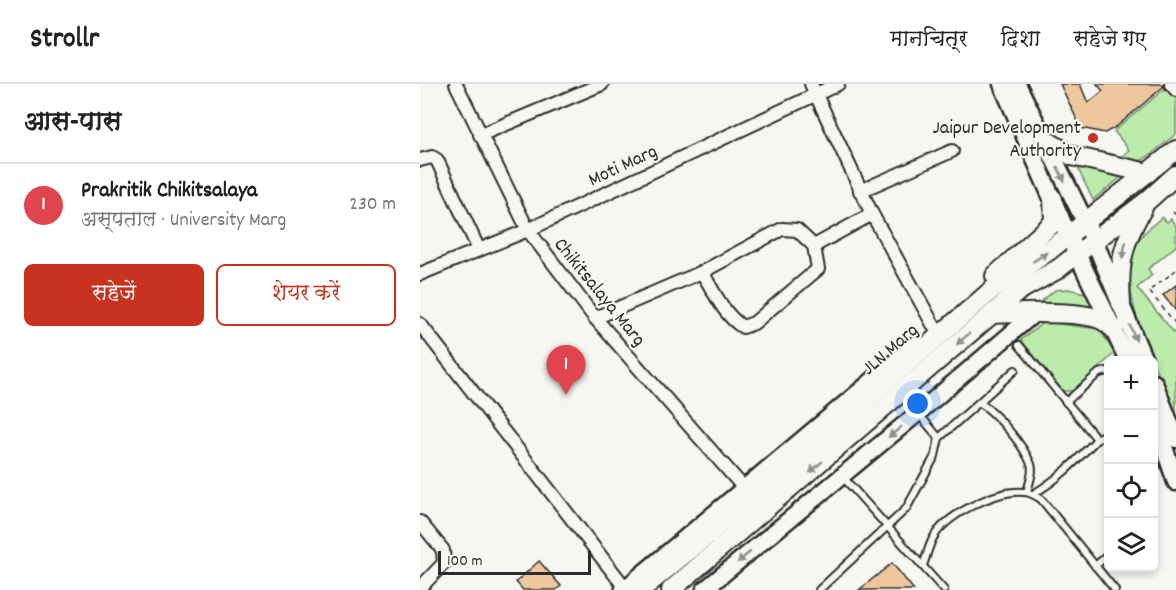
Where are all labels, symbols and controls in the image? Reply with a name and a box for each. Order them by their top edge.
text: Strollr [30,21,99,61]
text: मानचित्र [890,26,967,56]
text: दिशा [1000,26,1040,56]
text: सहेजे गए [1073,26,1146,56]
text: आस-पास [24,105,121,142]
place label: Jaipur Development Authority [933,115,1082,166]
marker: Jaipur Development Authority [1086,131,1100,145]
street label: Moti Marg [584,138,663,195]
one-way arrow [1057,166,1066,183]
text: Prakritik Chikitsalaya [81,176,257,207]
text: 1 [41,191,46,219]
text: 230 m [349,191,396,219]
text: अस्पताल · University Marg [81,207,286,235]
street label: Chikitsalaya Marg [546,232,651,353]
one-way arrow [1119,241,1128,260]
one-way arrow [1032,252,1048,263]
button: सहेजें [24,264,204,326]
button: शेयर करें [216,264,396,326]
street label: JLN Marg [856,318,926,383]
one-way arrow [1129,324,1138,342]
one-way arrow [956,332,971,346]
pin: 1 [546,346,586,395]
map controls [1104,356,1158,572]
button: + [1104,356,1158,410]
your location [903,389,932,418]
button: − [1104,410,1158,464]
one-way arrow [887,426,903,439]
one-way arrow [809,460,824,473]
button: locate [1104,464,1158,518]
button: layers [1104,518,1158,572]
scale bar [438,548,591,576]
text: 100 m [447,550,483,573]
one-way arrow [737,550,752,562]

